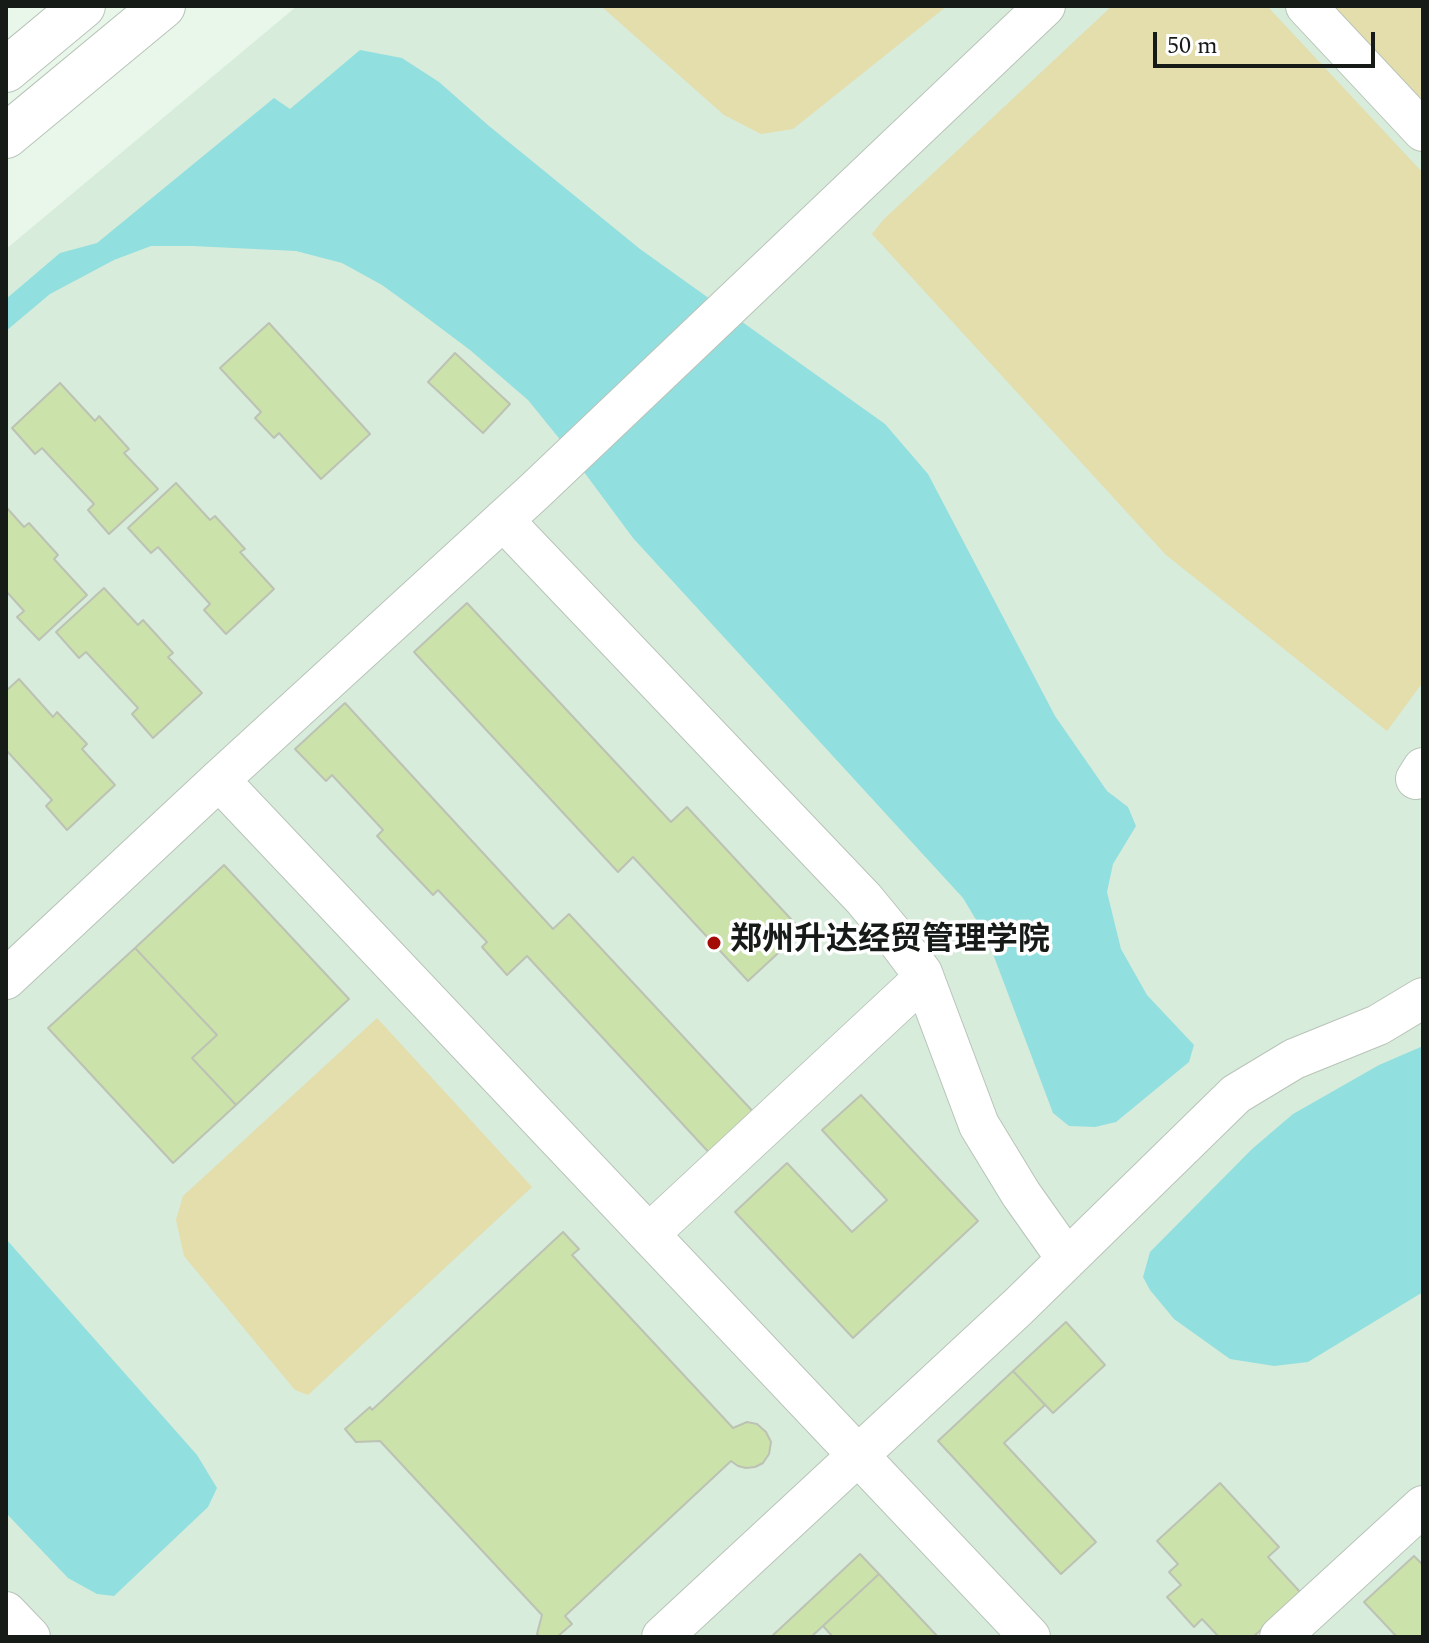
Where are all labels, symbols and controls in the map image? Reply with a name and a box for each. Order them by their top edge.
scale bar [1157,16,1379,66]
text: 50 m [1167,28,1218,64]
place label: 郑州升达经贸管理学院 [730,924,1050,962]
marker: 郑州升达经贸管理学院 [705,934,723,952]

